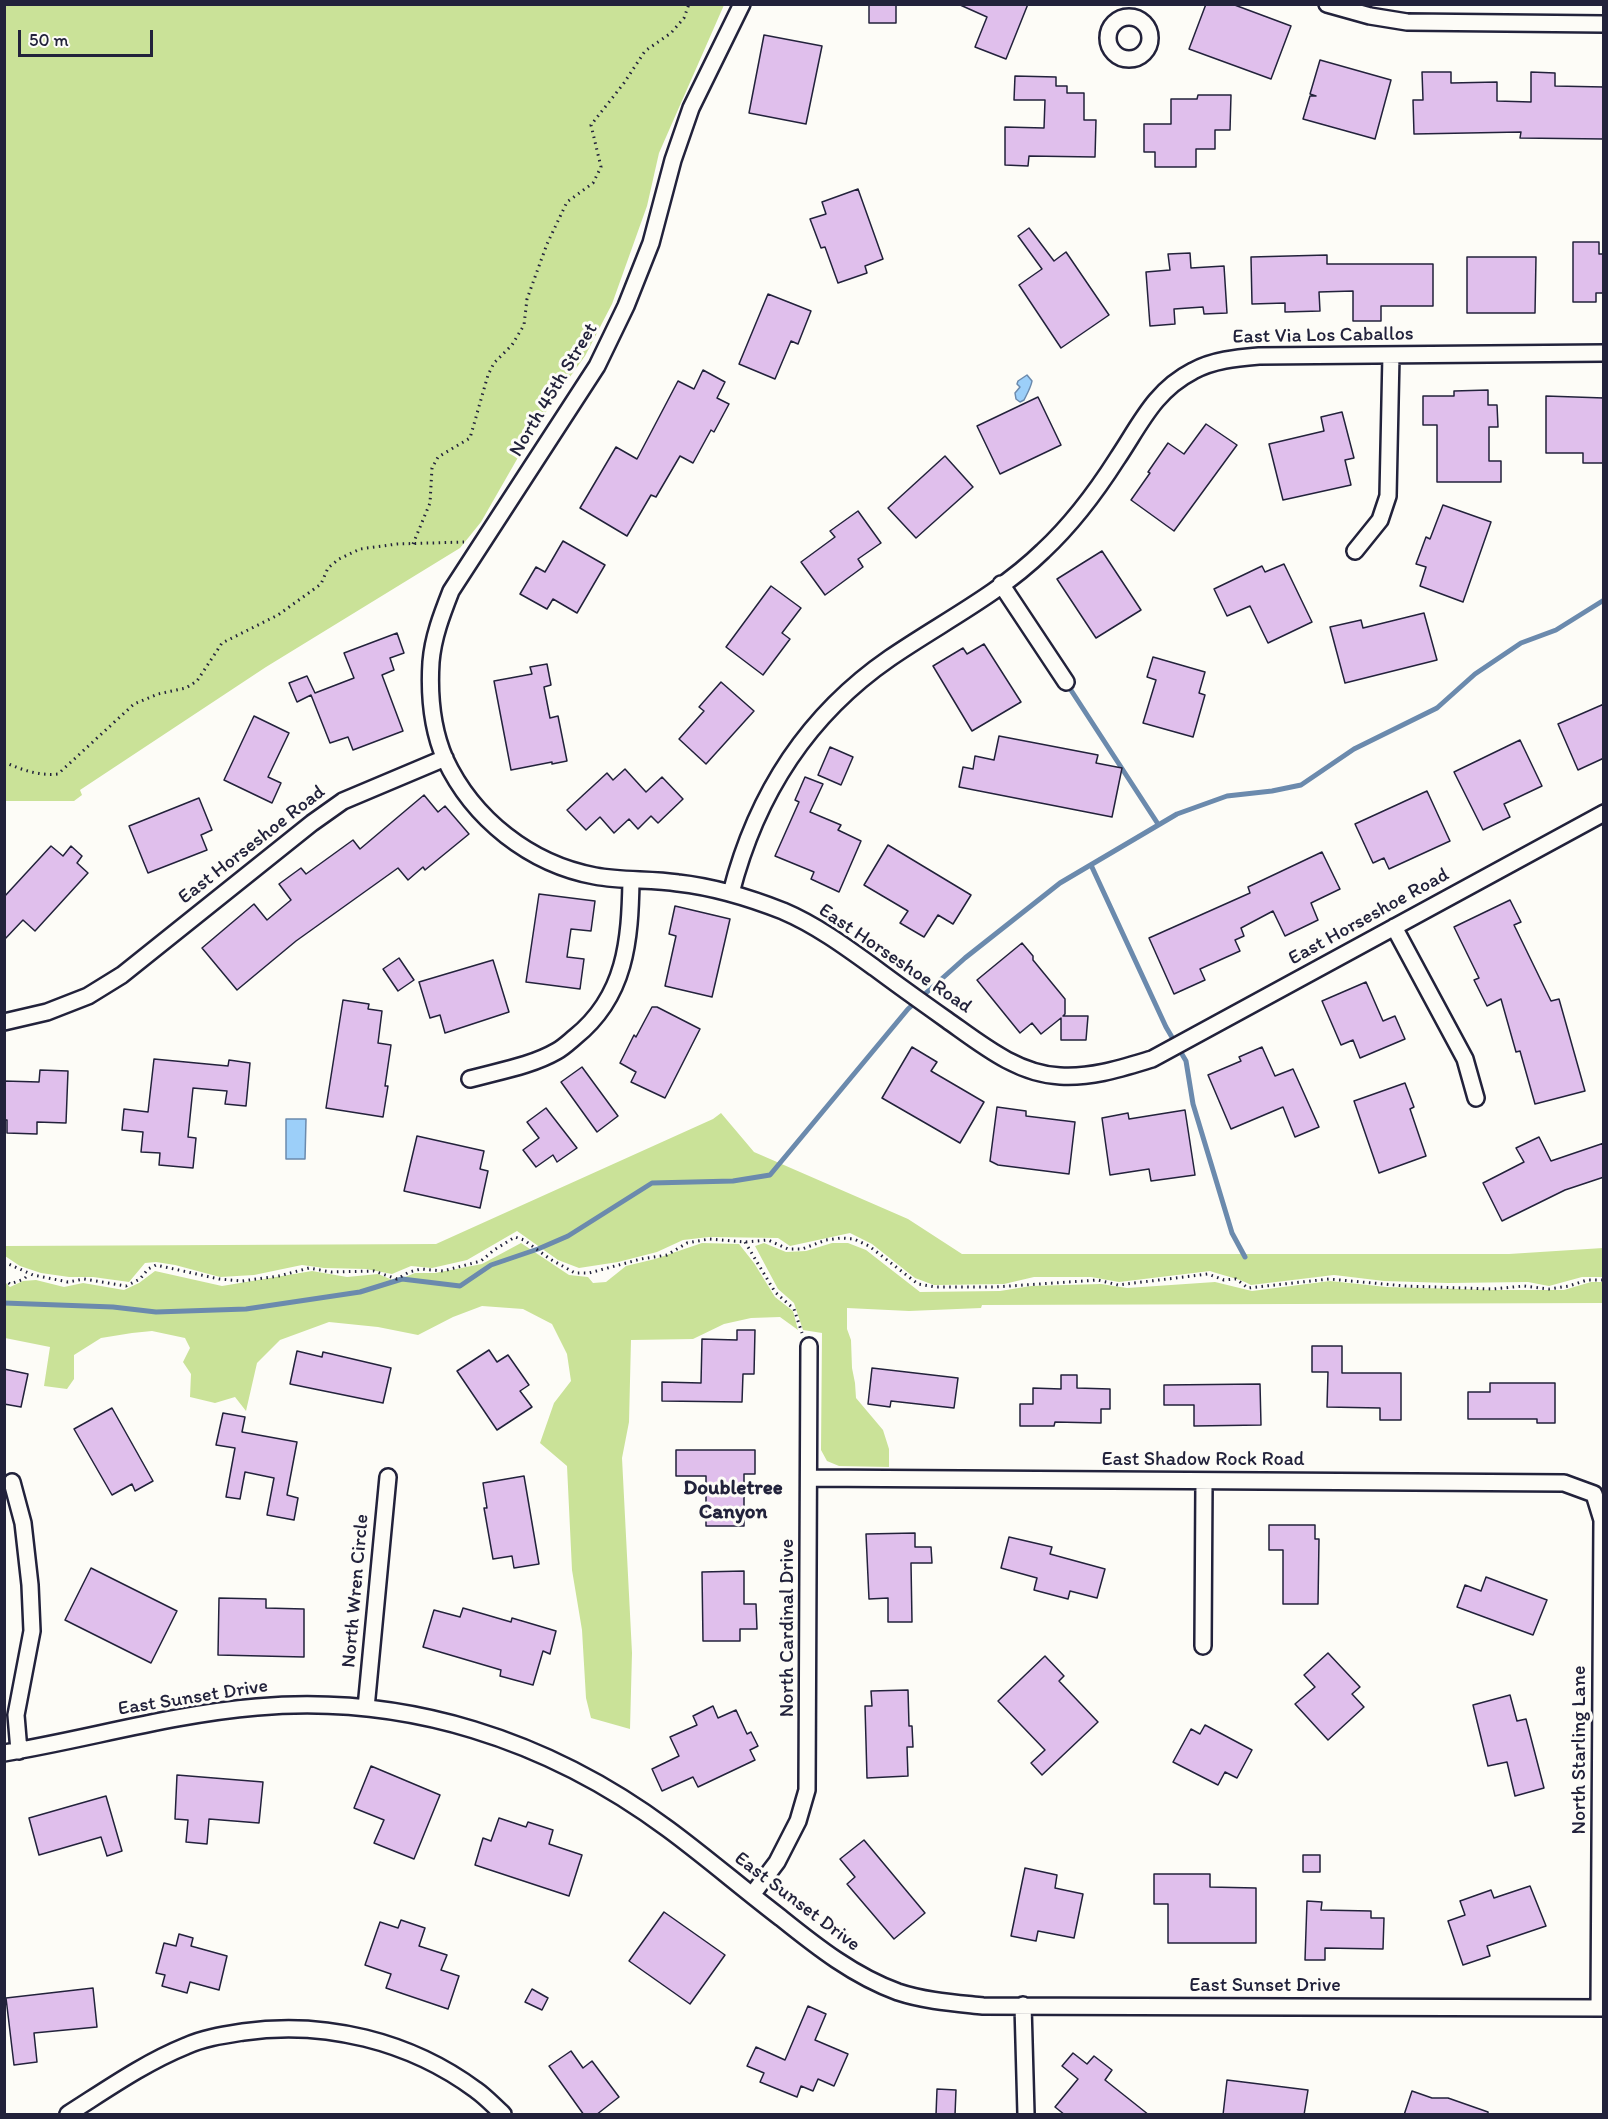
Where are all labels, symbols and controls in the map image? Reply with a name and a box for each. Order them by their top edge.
scale bar [21,18,156,56]
text: 50 m [29,29,69,51]
street label: North 45th Street [505,319,603,461]
street label: East Via Los Caballos [1232,322,1414,350]
street label: East Horseshoe Road [174,780,330,910]
street label: East Horseshoe Road [1285,863,1453,971]
street label: East Horseshoe Road [814,899,976,1019]
street label: East Shadow Rock Road [1101,1448,1305,1472]
district label: Doubletree Canyon [683,1476,783,1526]
street label: North Wren Circle [337,1513,375,1669]
street label: North Cardinal Drive [776,1539,800,1717]
street label: North Starling Lane [1568,1665,1592,1835]
street label: East Sunset Drive [116,1674,270,1722]
street label: East Sunset Drive [729,1847,865,1957]
street label: East Sunset Drive [1189,1974,1341,1998]

